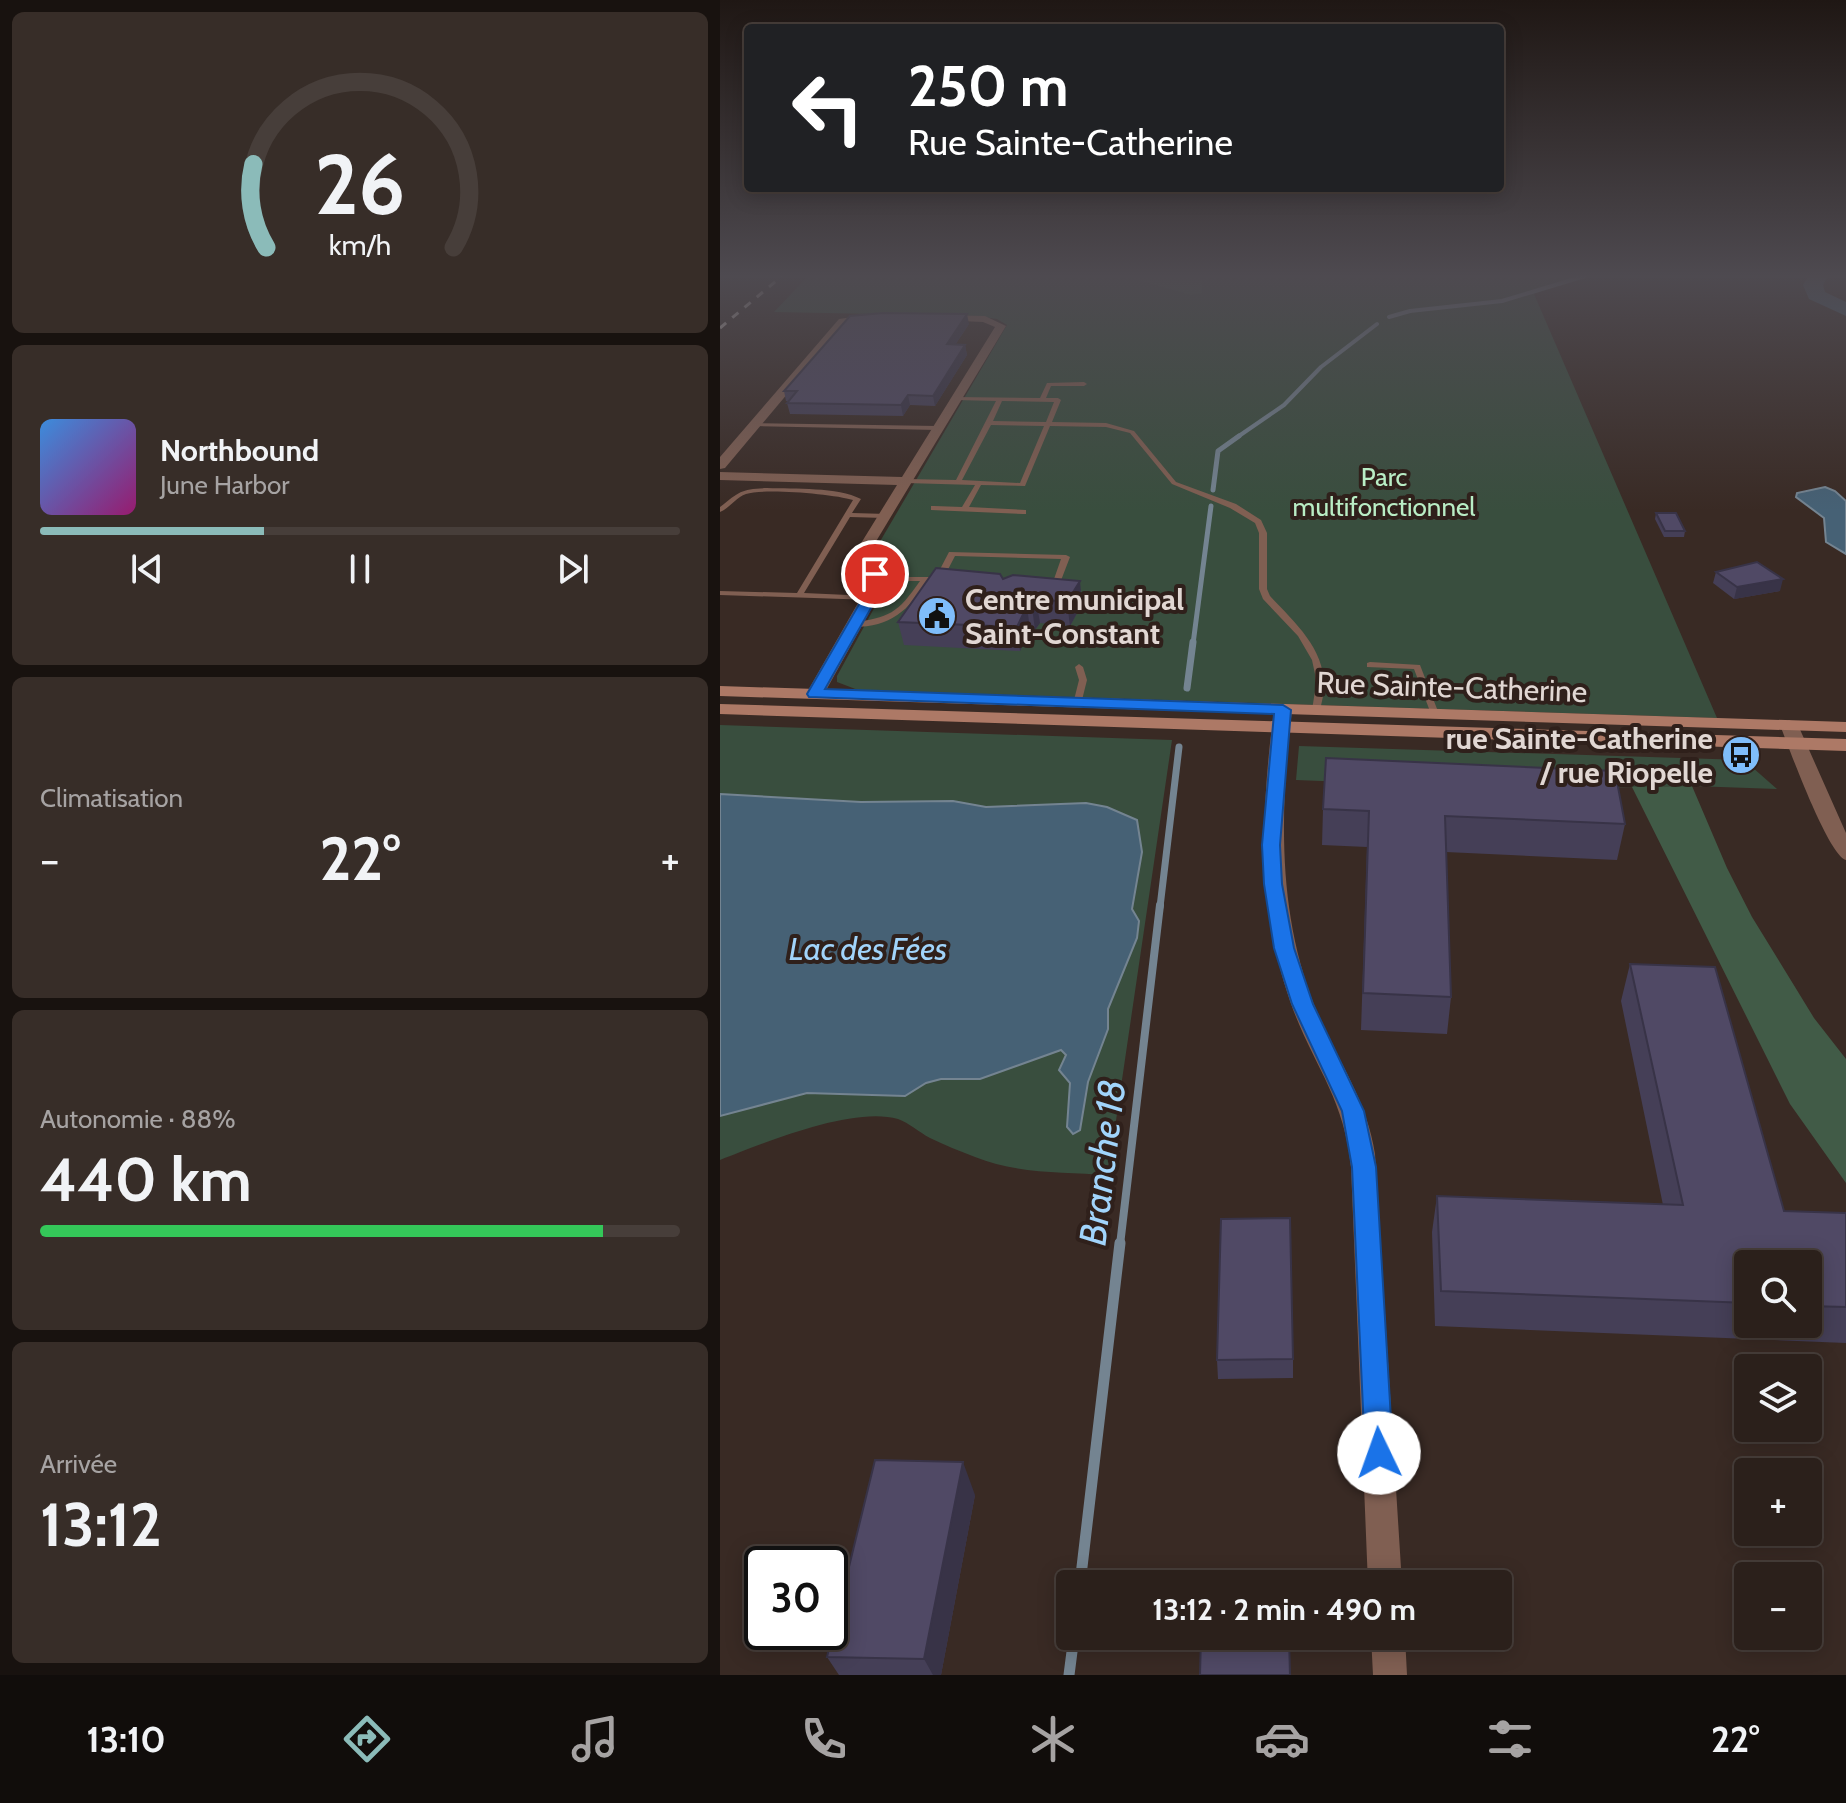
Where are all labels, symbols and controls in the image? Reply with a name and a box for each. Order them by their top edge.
text: 250 m [908,52,1069,120]
icon: left [776,56,880,160]
text: Rue Sainte-Catherine [908,120,1233,164]
text: 26 [315,134,405,235]
text: km/h [329,227,391,262]
text: Northbound [160,432,319,469]
park label: Parc multifonctionnel [1293,461,1475,523]
text: June Harbor [160,469,289,501]
pin [841,540,909,608]
icon: previous [125,547,169,591]
icon: pause [338,547,382,591]
icon: next [551,547,595,591]
icon: arrive [853,552,897,596]
place label: Centre municipal Saint-Constant [965,581,1184,652]
public building icon: Centre municipal Saint-Constant [916,595,958,637]
street label: Rue Sainte-Catherine [1316,664,1588,710]
place label: rue Sainte-Catherine / rue Riopelle [1446,720,1713,791]
bus stop icon: rue Sainte-Catherine / rue Riopelle [1720,734,1762,776]
text: Climatisation [40,782,183,814]
text: 22° [320,822,400,895]
text: − [40,833,59,886]
text: + [661,833,680,886]
water label: Lac des Fées [789,929,947,968]
water label: Branche 18 [1068,1076,1136,1248]
text: Autonomie · 88% [40,1103,236,1135]
text: 440 km [40,1143,252,1216]
map controls [1734,1250,1822,1650]
button: search [1734,1250,1822,1338]
button: layers [1734,1354,1822,1442]
position arrow [1337,1411,1421,1495]
text: Arrivée [40,1448,117,1480]
button: + [1734,1458,1822,1546]
text: 13:12 [40,1488,162,1561]
speed limit sign: 30 [744,1546,848,1650]
button: − [1734,1562,1822,1650]
text: 13:12 · 2 min · 490 m [1152,1591,1416,1628]
icon: directions [339,1711,395,1767]
icon: music [567,1711,623,1767]
icon: phone [796,1711,852,1767]
icon: climate [1025,1711,1081,1767]
icon: car [1254,1711,1310,1767]
icon: filters [1482,1711,1538,1767]
text: 13:10 [86,1717,166,1761]
text: 22° [1711,1717,1760,1761]

